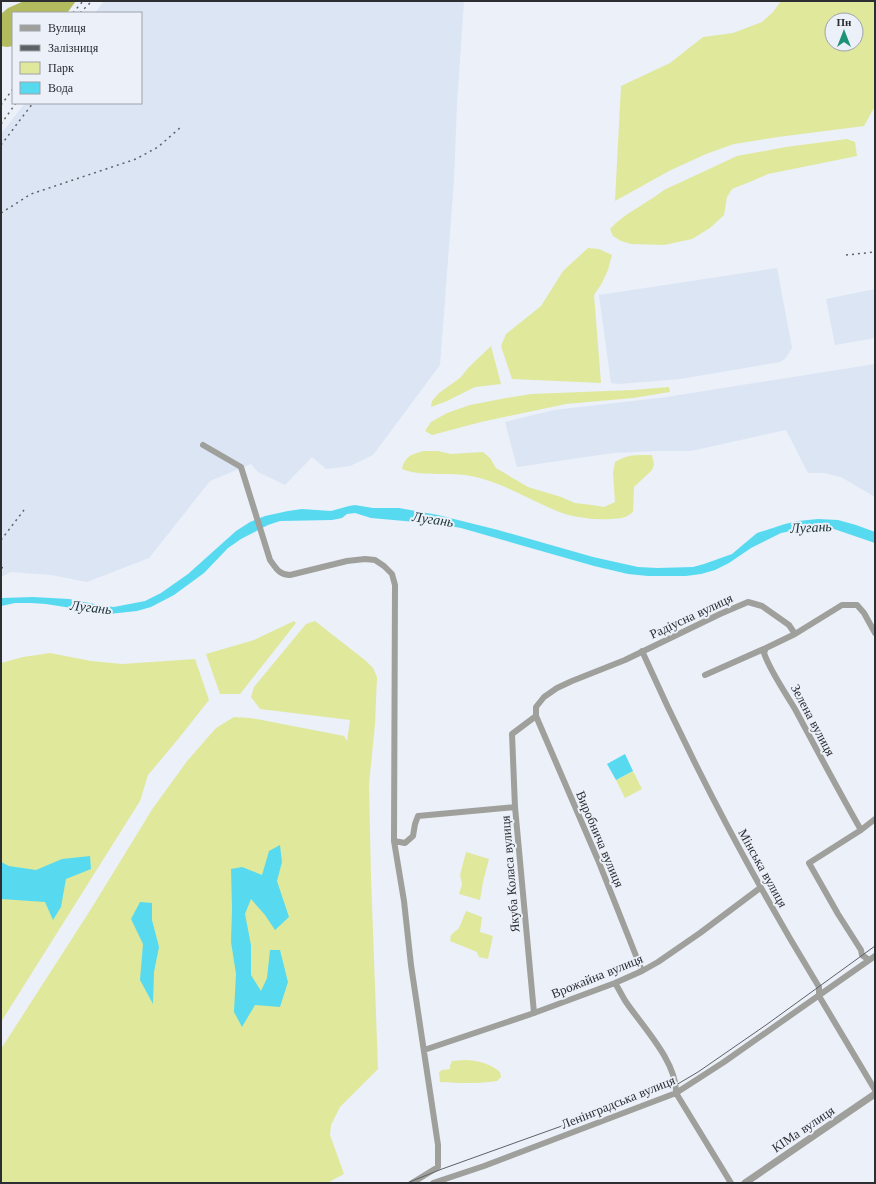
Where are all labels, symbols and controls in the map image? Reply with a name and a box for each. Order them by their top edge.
legend [12,12,142,104]
north arrow [824,12,864,52]
text: Пн [837,15,852,29]
text: Вулиця [48,20,86,35]
text: Залізниця [48,40,99,55]
text: Парк [48,60,74,75]
text: Вода [48,80,74,95]
water label: Лугань [410,507,455,531]
water label: Лугань [789,517,832,537]
street label: Радіусна вулиця [647,589,735,643]
water label: Лугань [68,596,113,618]
street label: Зелена вулиця [787,681,839,759]
street label: Виробнича вулиця [572,788,628,890]
street label: Якуба Коласа вулиця [496,815,524,933]
street label: Мінська вулиця [734,826,792,910]
street label: Врожайна вулиця [549,950,645,1002]
street label: Ленінградська вулиця [558,1071,678,1133]
street label: КІМа вулиця [768,1102,838,1156]

